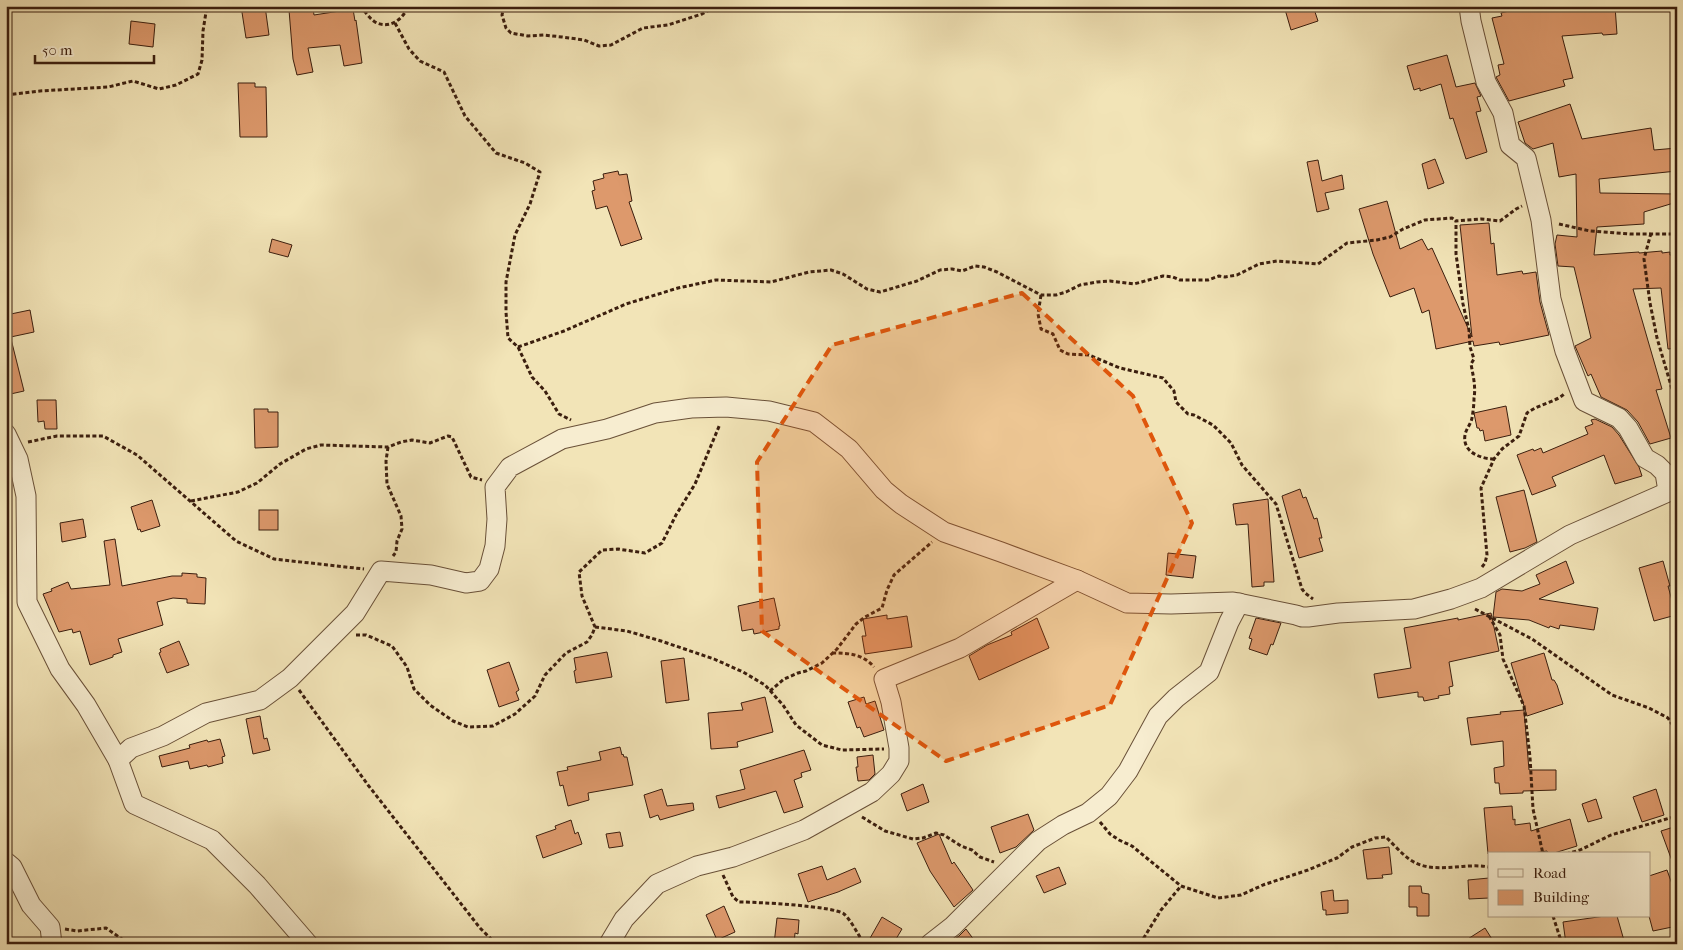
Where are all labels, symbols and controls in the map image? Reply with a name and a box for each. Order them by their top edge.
scale bar [35,32,154,64]
text: 50 m [42,41,73,59]
legend [1488,852,1650,918]
text: Road [1533,864,1567,882]
text: Building [1533,888,1590,906]

